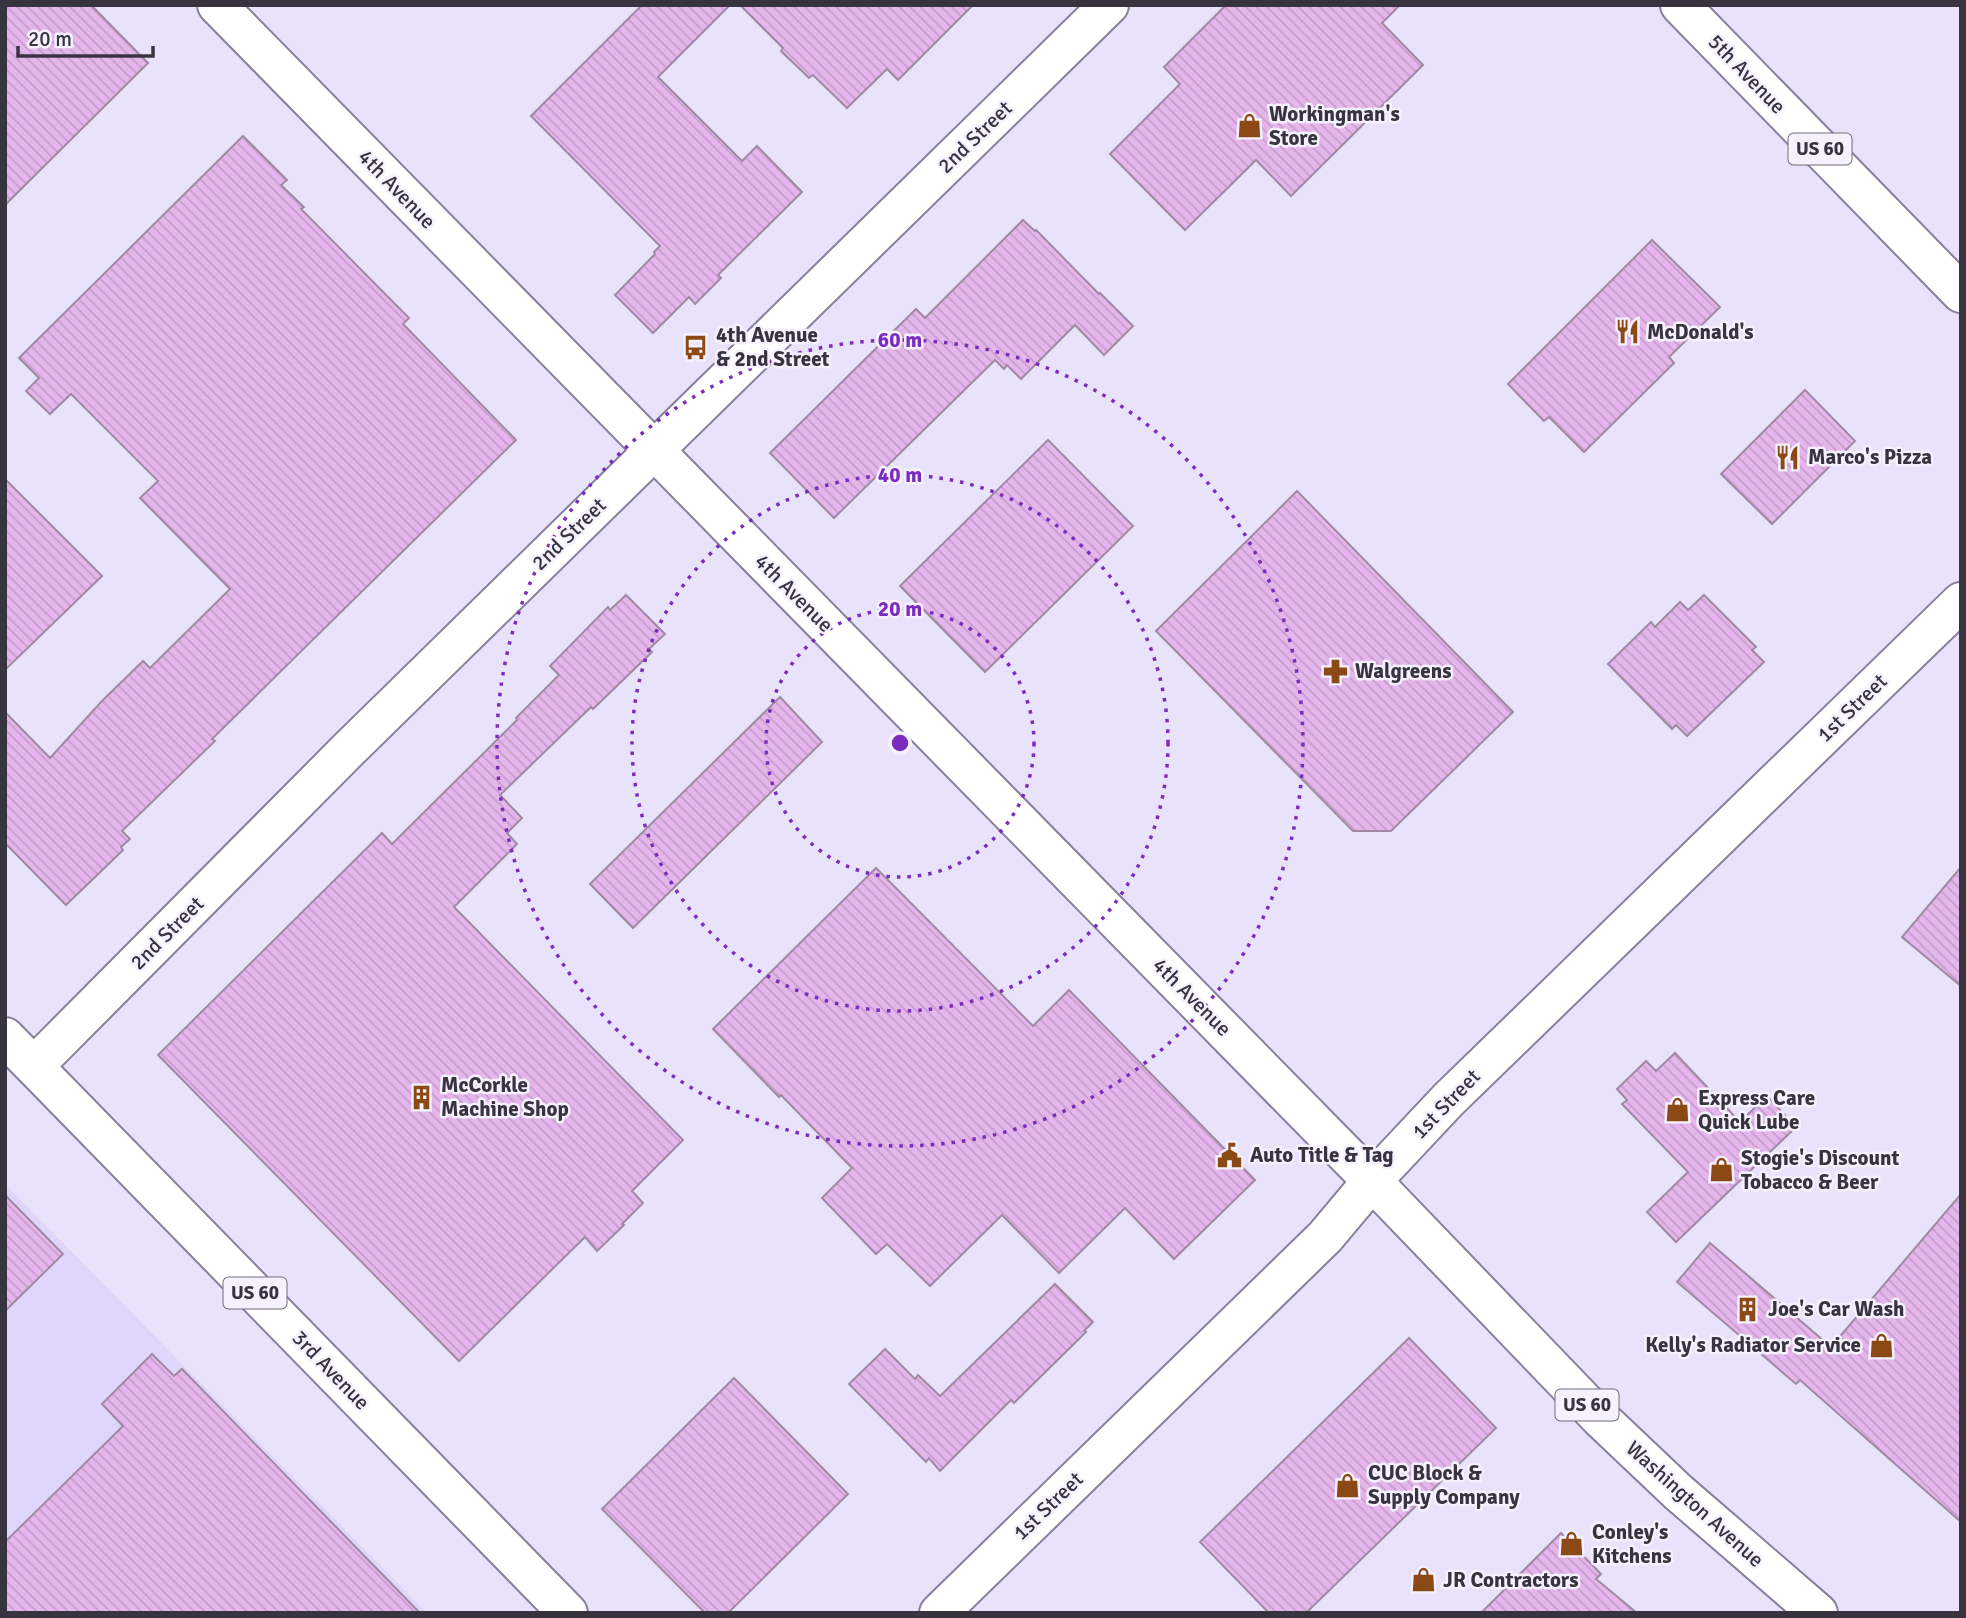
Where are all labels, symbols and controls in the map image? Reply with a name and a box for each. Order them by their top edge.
scale bar [18,14,152,58]
text: 20 m [28,26,72,52]
street label: 5th Avenue [1703,29,1791,119]
street label: 2nd Street [932,95,1018,179]
place label: Workingman's Store [1269,101,1400,151]
shop icon: Workingman's Store [1235,112,1263,140]
road number: US 60 [1788,134,1852,164]
street label: 4th Avenue [353,144,441,234]
restaurant icon: McDonald's [1613,318,1641,346]
place label: McDonald's [1647,319,1754,345]
place label: 4th Avenue & 2nd Street [716,322,830,372]
text: 60 m [878,327,922,353]
bus stop icon: 4th Avenue & 2nd Street [682,333,710,361]
restaurant icon: Marco's Pizza [1774,443,1802,471]
place label: Marco's Pizza [1808,444,1932,470]
text: 40 m [878,462,922,488]
street label: 2nd Street [526,492,612,576]
street label: 4th Avenue [749,548,839,638]
text: 20 m [878,596,922,622]
pharmacy icon: Walgreens [1321,657,1349,685]
place label: Walgreens [1355,658,1451,684]
street label: 1st Street [1812,668,1892,748]
centre of rings [888,731,912,755]
street label: 2nd Street [125,891,209,975]
street label: 4th Avenue [1147,952,1237,1042]
street label: 1st Street [1406,1064,1486,1144]
place label: McCorkle Machine Shop [441,1072,569,1122]
building icon: McCorkle Machine Shop [407,1083,435,1111]
place label: Express Care Quick Lube [1698,1085,1815,1135]
shop icon: Express Care Quick Lube [1664,1096,1692,1124]
public building icon: Auto Title & Tag [1216,1141,1244,1169]
place label: Auto Title & Tag [1250,1142,1394,1168]
place label: Stogie's Discount Tobacco & Beer [1741,1145,1899,1195]
shop icon: Stogie's Discount Tobacco & Beer [1707,1156,1735,1184]
road number: US 60 [224,1278,286,1308]
building icon: Joe's Car Wash [1734,1295,1762,1323]
place label: Joe's Car Wash [1768,1296,1904,1322]
street label: 3rd Avenue [287,1325,375,1415]
shop icon: Kelly's Radiator Service [1867,1331,1895,1359]
place label: Kelly's Radiator Service [1645,1332,1861,1358]
road number: US 60 [1556,1390,1618,1420]
street label: Washington Avenue [1621,1435,1769,1573]
place label: CUC Block & Supply Company [1368,1460,1520,1510]
street label: 1st Street [1008,1466,1088,1546]
shop icon: CUC Block & Supply Company [1334,1471,1362,1499]
place label: Conley's Kitchens [1592,1519,1671,1569]
shop icon: Conley's Kitchens [1558,1530,1586,1558]
shop icon: JR Contractors [1409,1566,1437,1594]
place label: JR Contractors [1443,1567,1579,1593]

